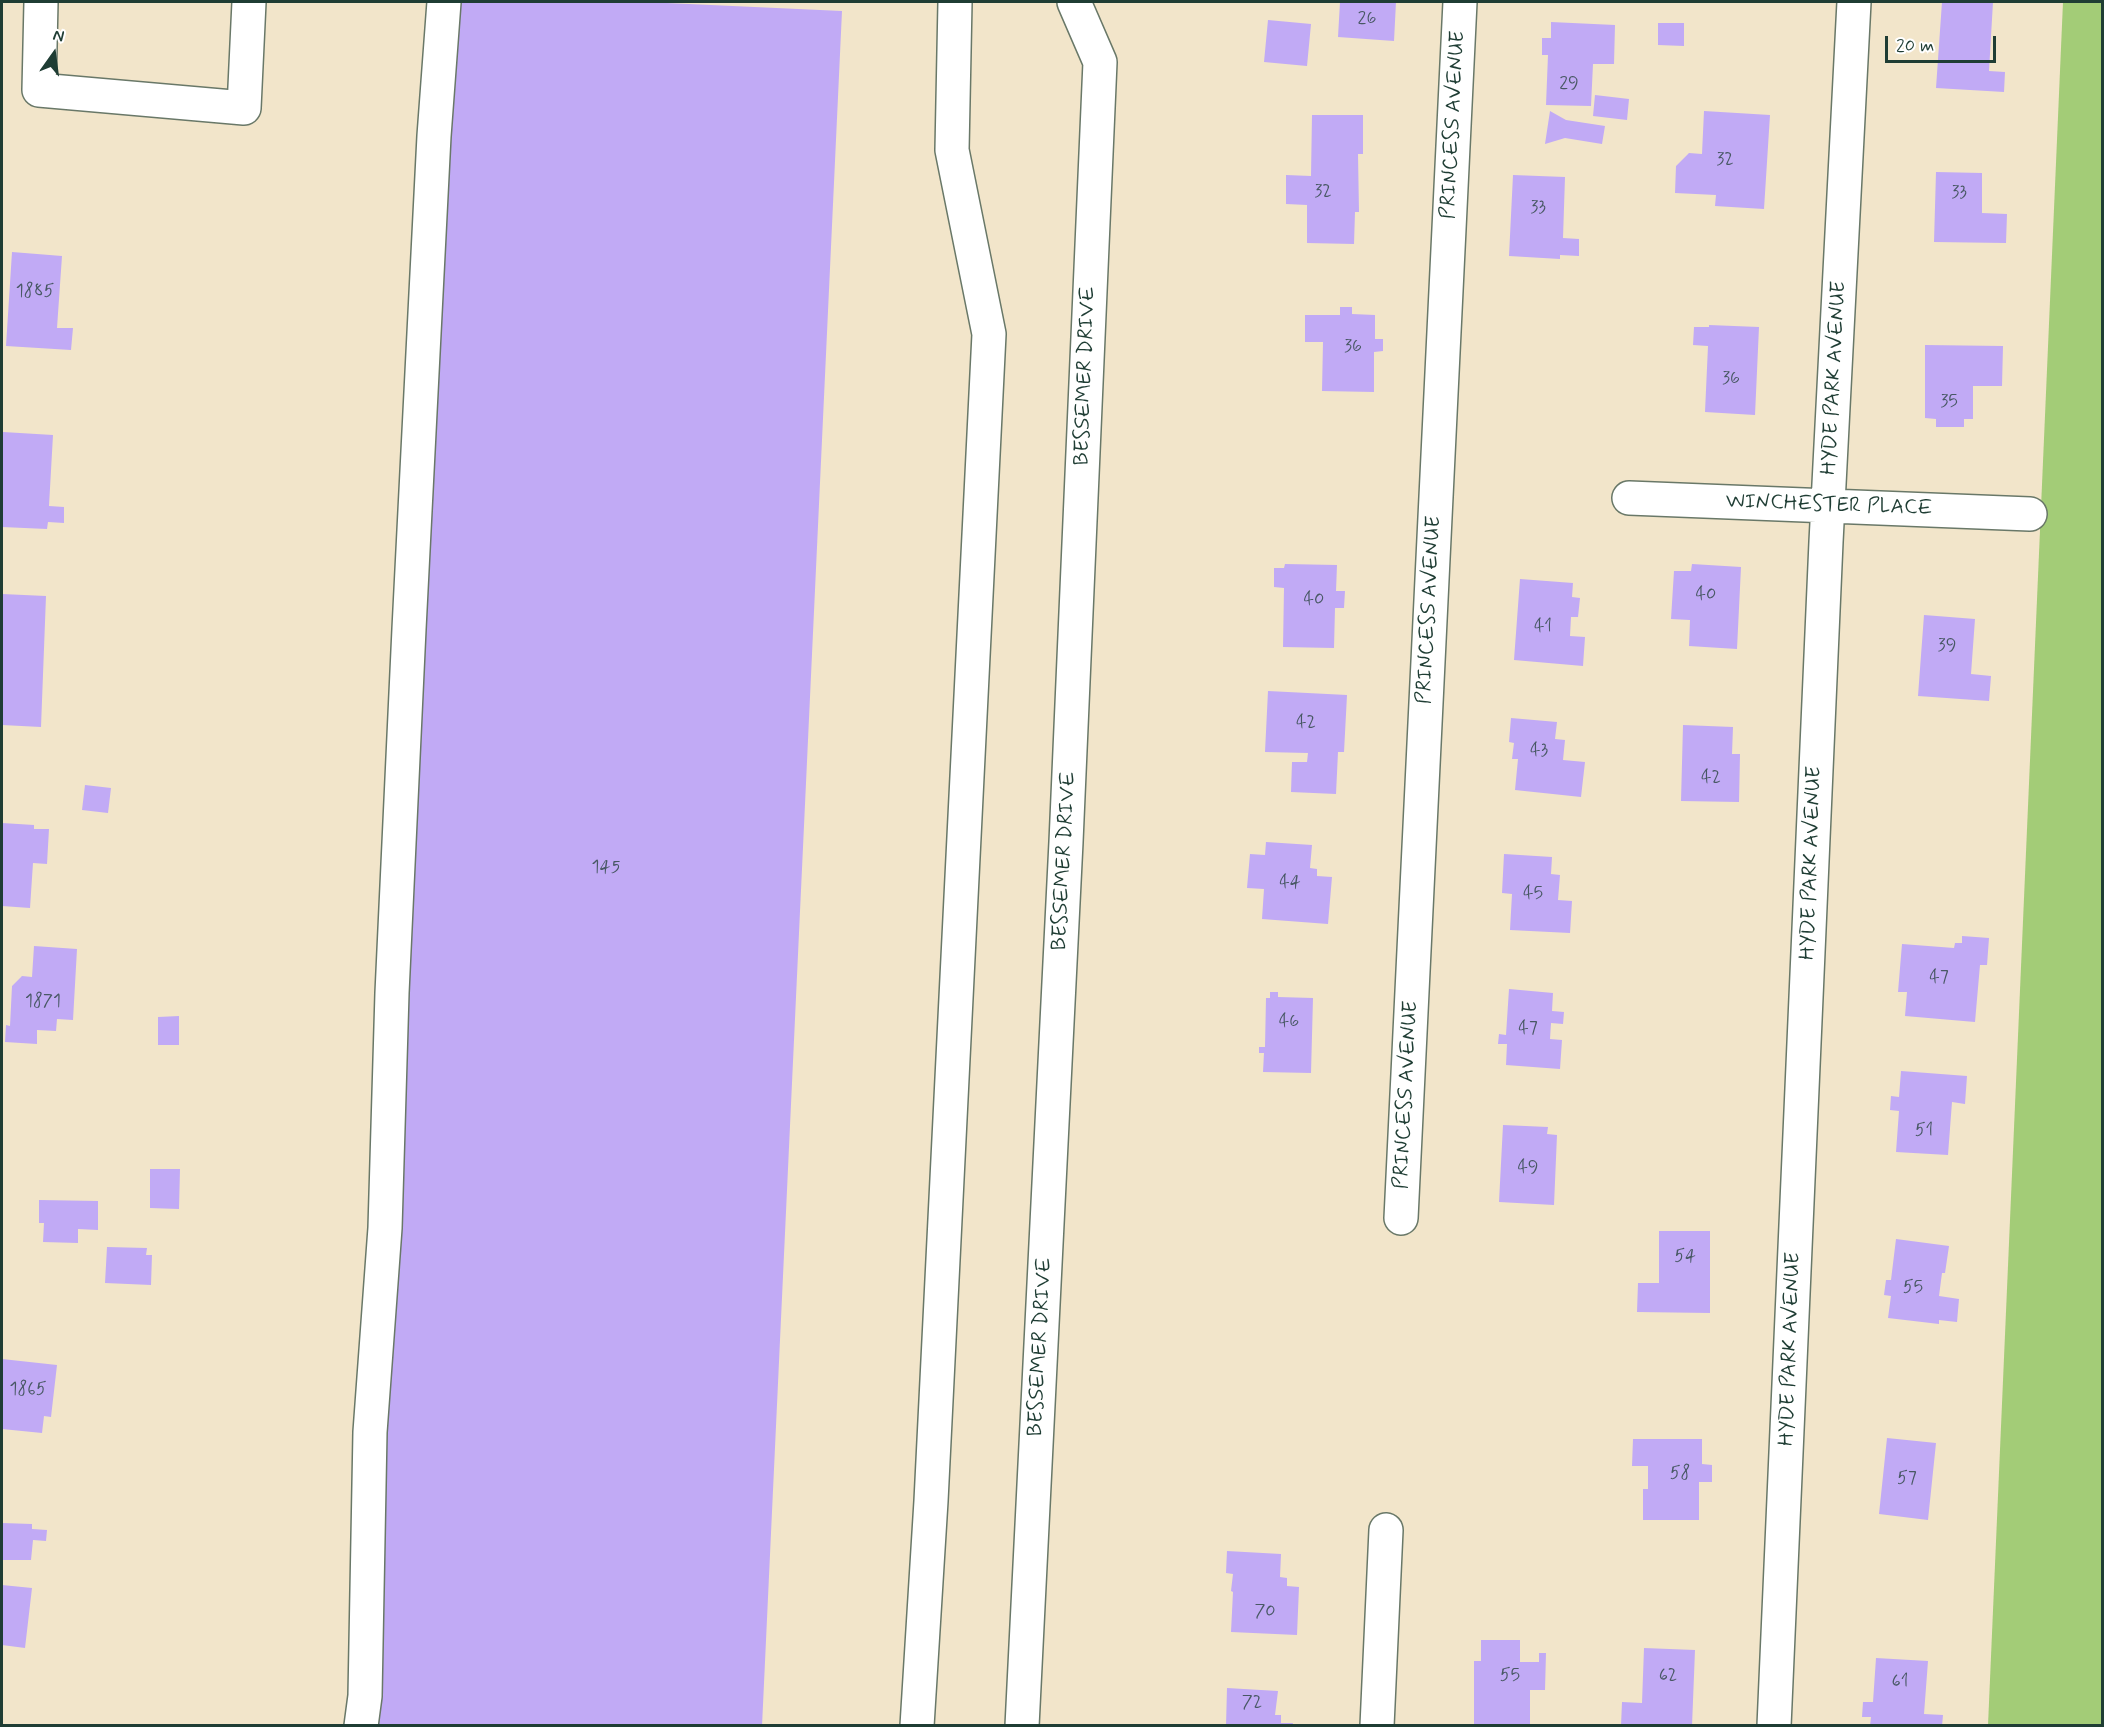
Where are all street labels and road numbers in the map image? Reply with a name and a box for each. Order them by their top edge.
street label: PRINCESS AVENUE [1436,30,1472,220]
street label: HYDE PARK AVENUE [1817,280,1853,476]
street label: BESSEMER DRIVE [1070,286,1102,466]
street label: WINCHESTER PLACE [1725,490,1933,522]
street label: PRINCESS AVENUE [1412,515,1448,705]
street label: HYDE PARK AVENUE [1796,766,1828,960]
street label: BESSEMER DRIVE [1048,771,1082,951]
street label: PRINCESS AVENUE [1389,1000,1425,1190]
street label: HYDE PARK AVENUE [1775,1252,1807,1446]
street label: BESSEMER DRIVE [1024,1257,1058,1437]

